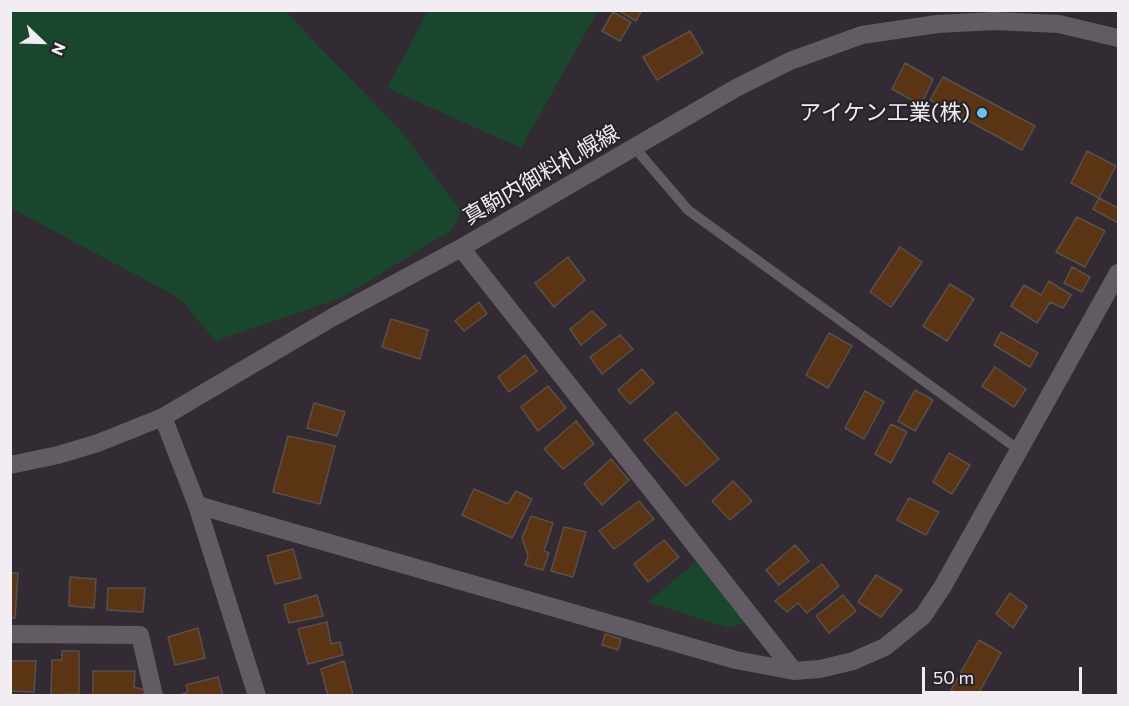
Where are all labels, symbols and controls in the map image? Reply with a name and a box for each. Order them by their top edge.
north arrow [12,12,72,72]
text: N [48,40,70,58]
place label: アイケン工業(株) [799,100,970,126]
marker: アイケン工業(株) [975,106,989,120]
street label: 真駒内御料札幌線 [458,120,624,230]
scale bar [925,655,1086,693]
text: 50 m [933,666,974,688]

